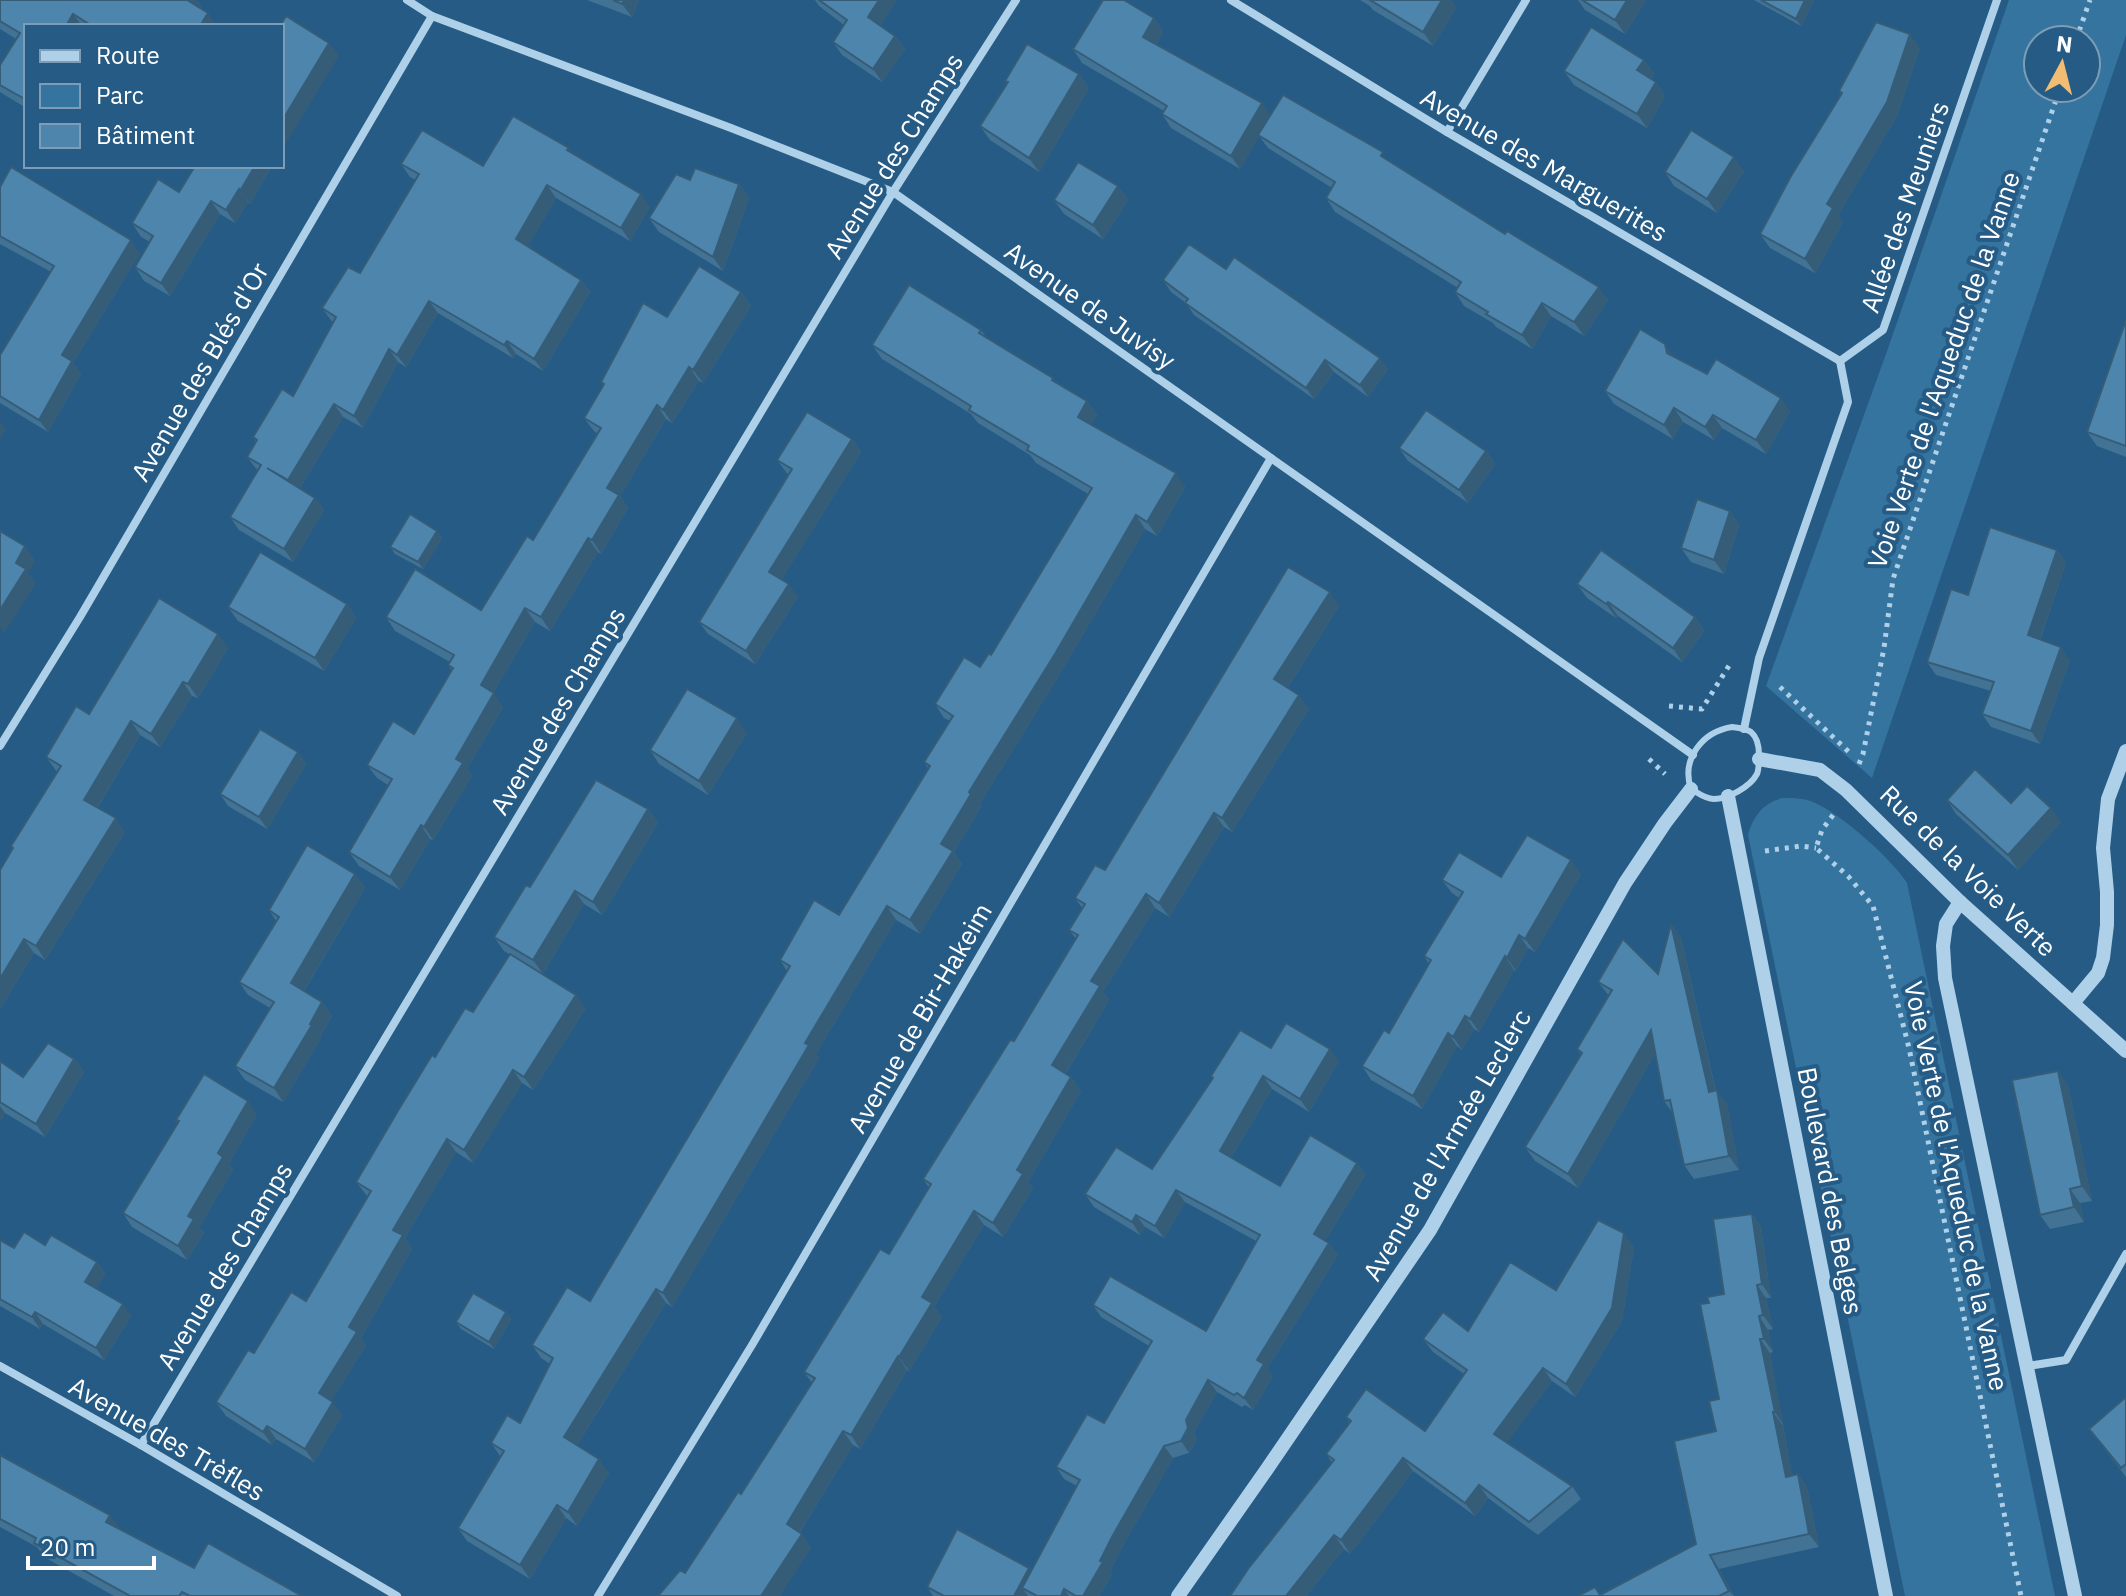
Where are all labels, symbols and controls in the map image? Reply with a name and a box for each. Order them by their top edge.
legend [24,24,284,168]
north arrow [2022,24,2102,104]
text: N [2055,28,2074,59]
text: Route [96,39,160,71]
street label: Avenue des Champs [816,46,970,265]
text: Parc [96,79,144,111]
street label: Avenue des Marguerites [1415,79,1674,249]
street label: Allée des Meuniers [1852,96,1956,317]
text: Bâtiment [96,119,195,151]
street label: Voie Verte de l'Aqueduc de la Vanne [1859,167,2027,573]
street label: Avenue de Juvisy [999,234,1183,377]
street label: Avenue des Blés d'Or [123,256,276,487]
street label: Avenue des Champs [482,600,633,821]
street label: Rue de la Voie Verte [1873,777,2064,964]
street label: Avenue de Bir-Hakeim [839,896,999,1139]
street label: Voie Verte de l'Aqueduc de la Vanne [1897,978,2017,1394]
street label: Avenue de l'Armée Leclerc [1354,1003,1538,1286]
street label: Boulevard des Belges [1790,1064,1872,1317]
street label: Avenue des Champs [149,1155,300,1376]
street label: Avenue des Trèfles [63,1368,272,1508]
scale bar [28,1520,154,1570]
text: 20 m [40,1531,95,1563]

